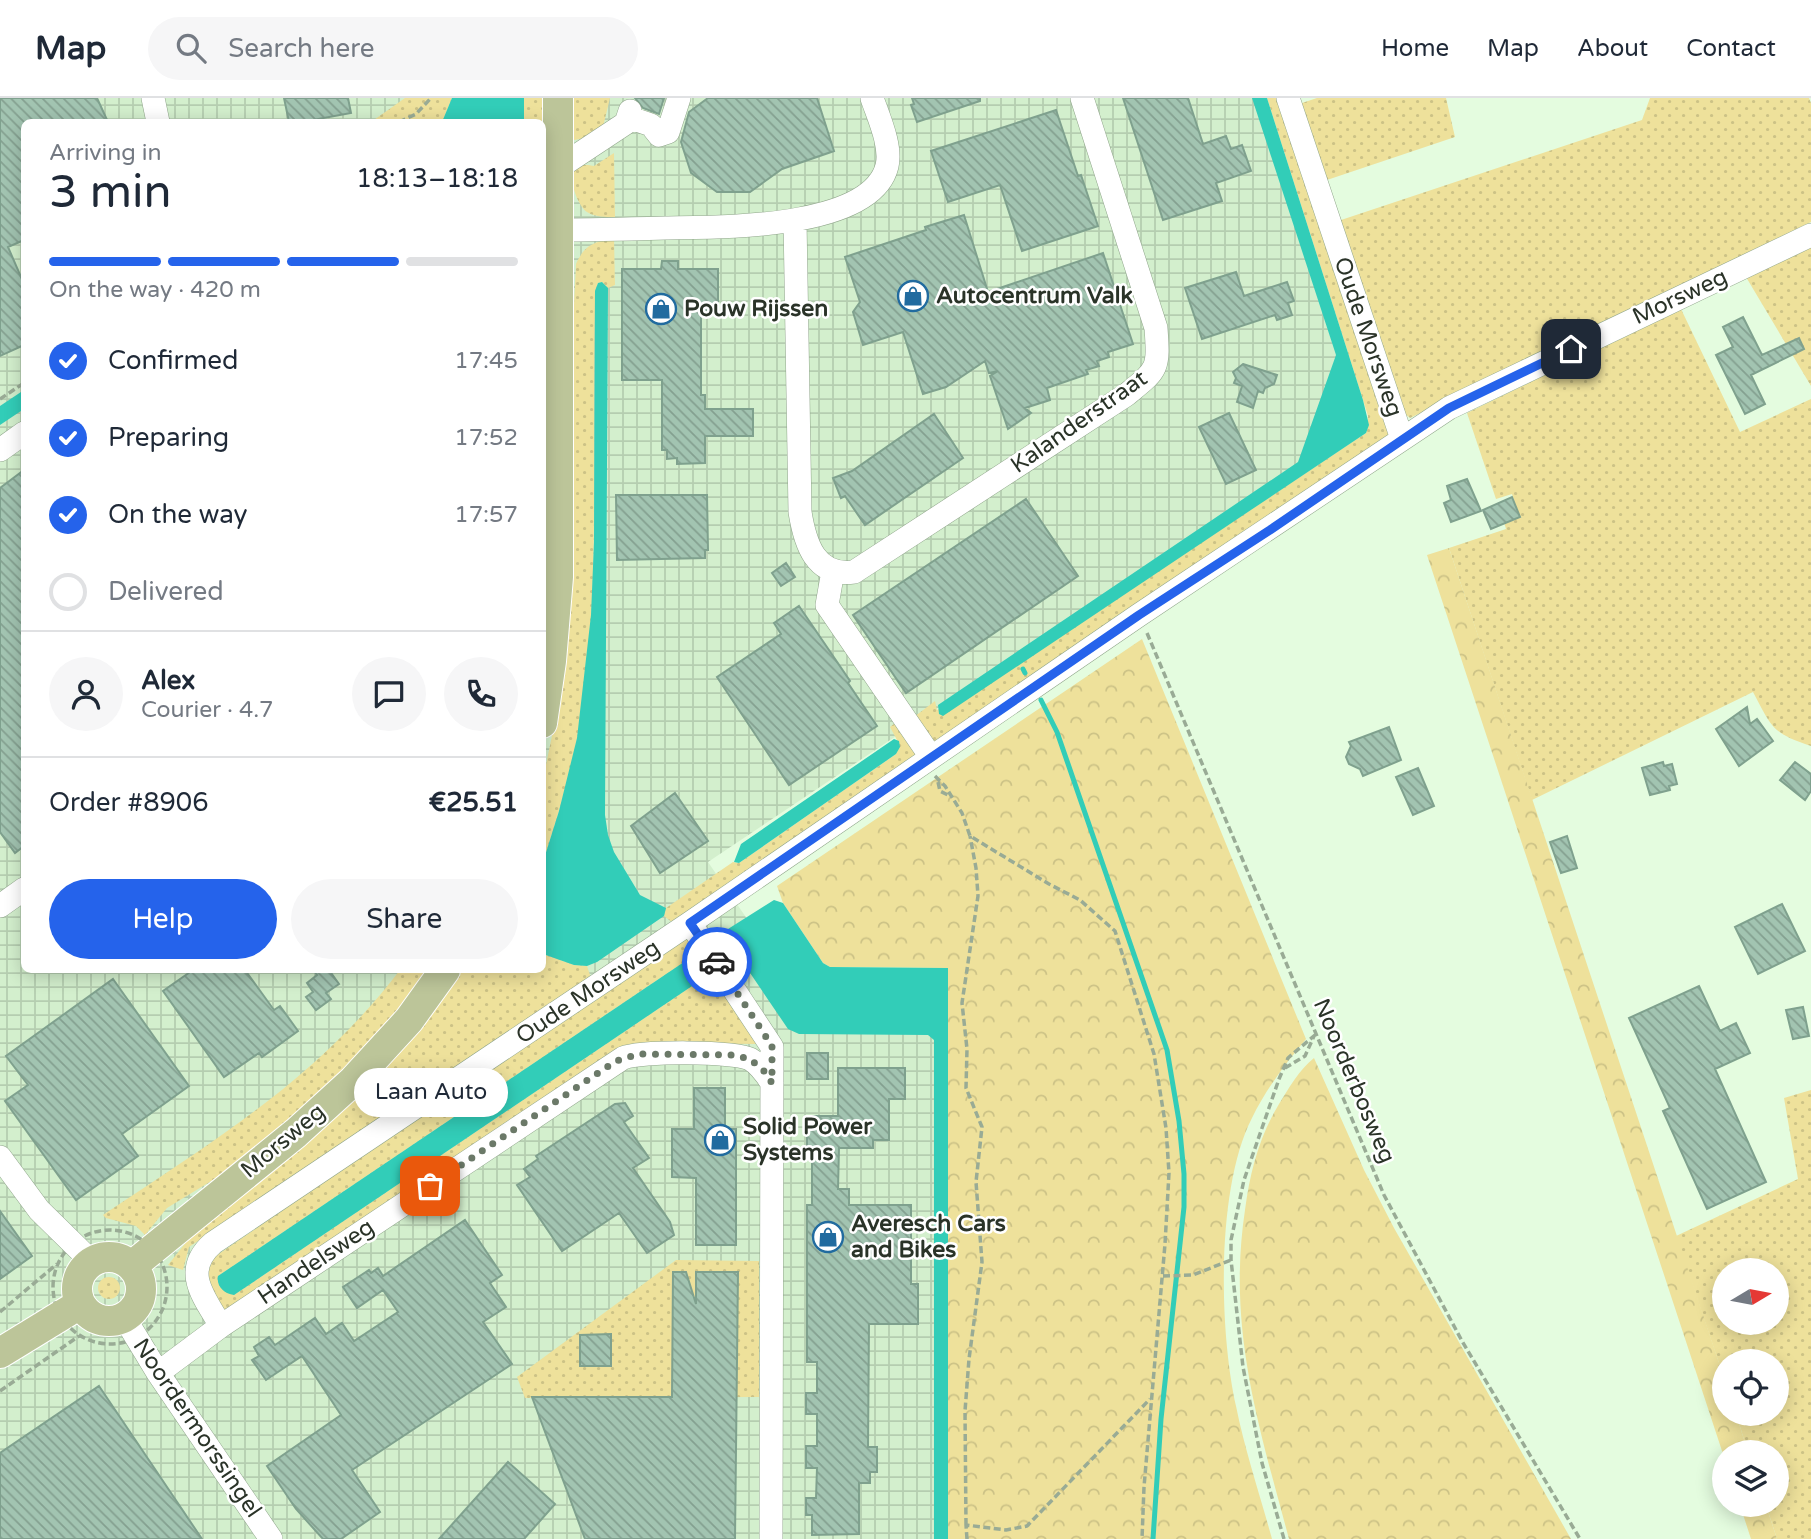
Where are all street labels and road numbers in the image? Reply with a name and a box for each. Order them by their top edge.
street label: Oude Morsweg [1328,253,1408,421]
street label: Morsweg [1628,263,1732,331]
street label: Kalanderstraat [1005,364,1153,479]
street label: Oude Morsweg [511,934,665,1050]
street label: Noorderbosweg [1307,995,1401,1167]
street label: Morsweg [235,1098,331,1184]
street label: Handelsweg [253,1213,379,1311]
street label: Noordermorssingel [127,1333,267,1523]

